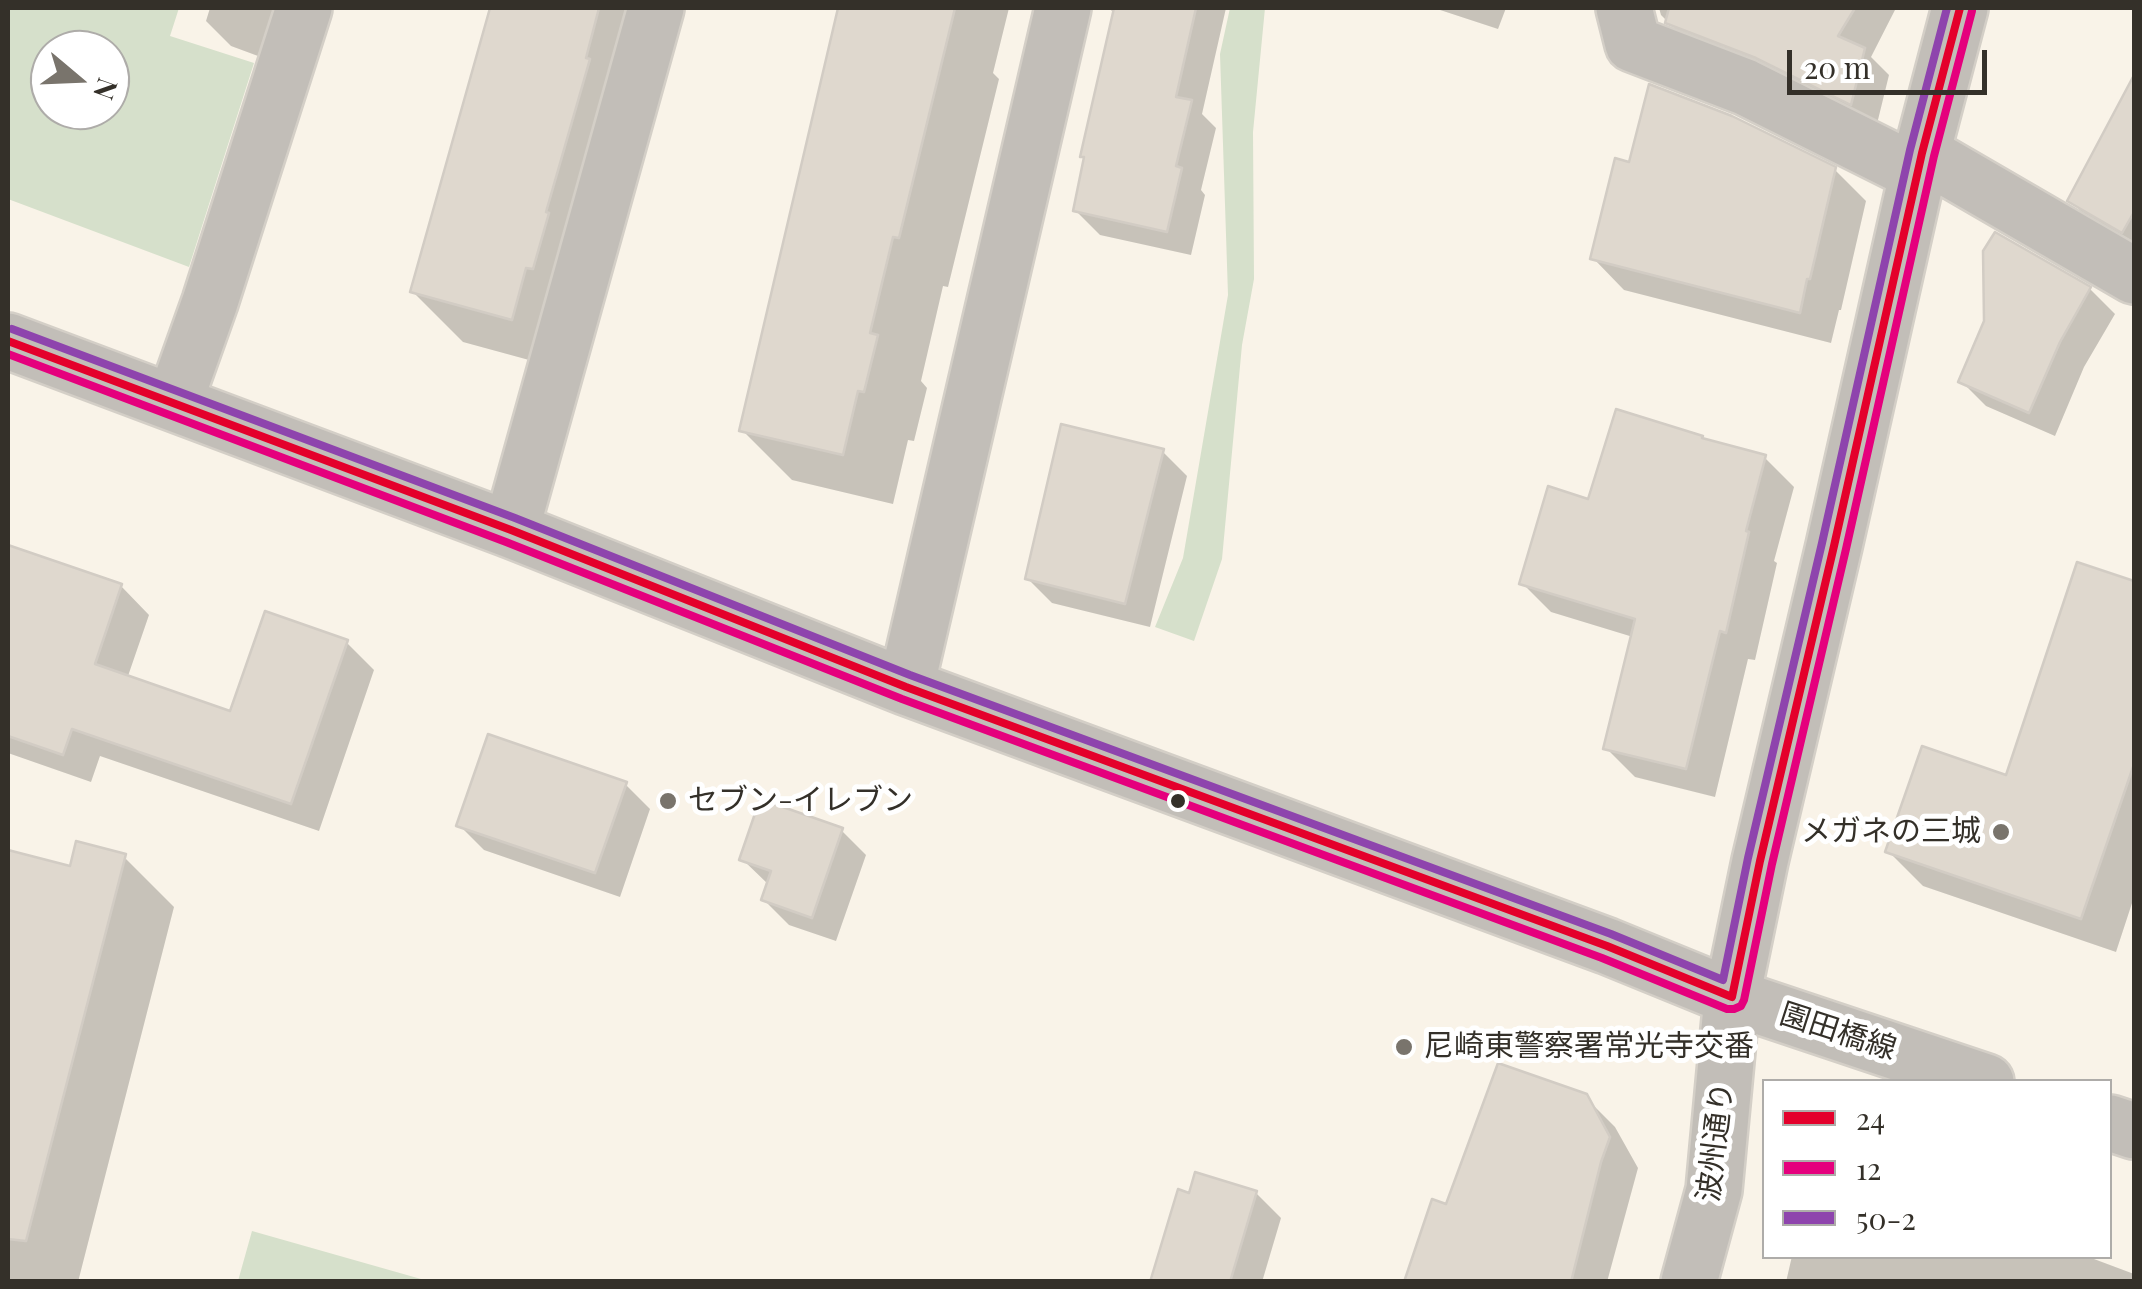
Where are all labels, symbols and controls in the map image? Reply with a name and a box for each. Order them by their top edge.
north arrow [30,30,130,130]
scale bar [1792,30,1992,92]
text: 20 m [1804,47,1870,87]
text: N [86,74,128,105]
place label: セブン-イレブン [688,783,913,819]
marker: セブン-イレブン [657,790,679,812]
unlabelled marker [1168,791,1188,811]
place label: メガネの三城 [1801,814,1981,850]
marker: メガネの三城 [1990,821,2012,843]
street label: 園田橋線 [1775,996,1901,1068]
place label: 尼崎東警察署常光寺交番 [1424,1029,1754,1065]
marker: 尼崎東警察署常光寺交番 [1393,1036,1415,1058]
legend [1762,1079,2112,1259]
street label: 波州通り [1691,1080,1741,1204]
text: 24 [1856,1098,1885,1138]
text: 12 [1856,1148,1881,1188]
text: 50-2 [1856,1198,1916,1238]

